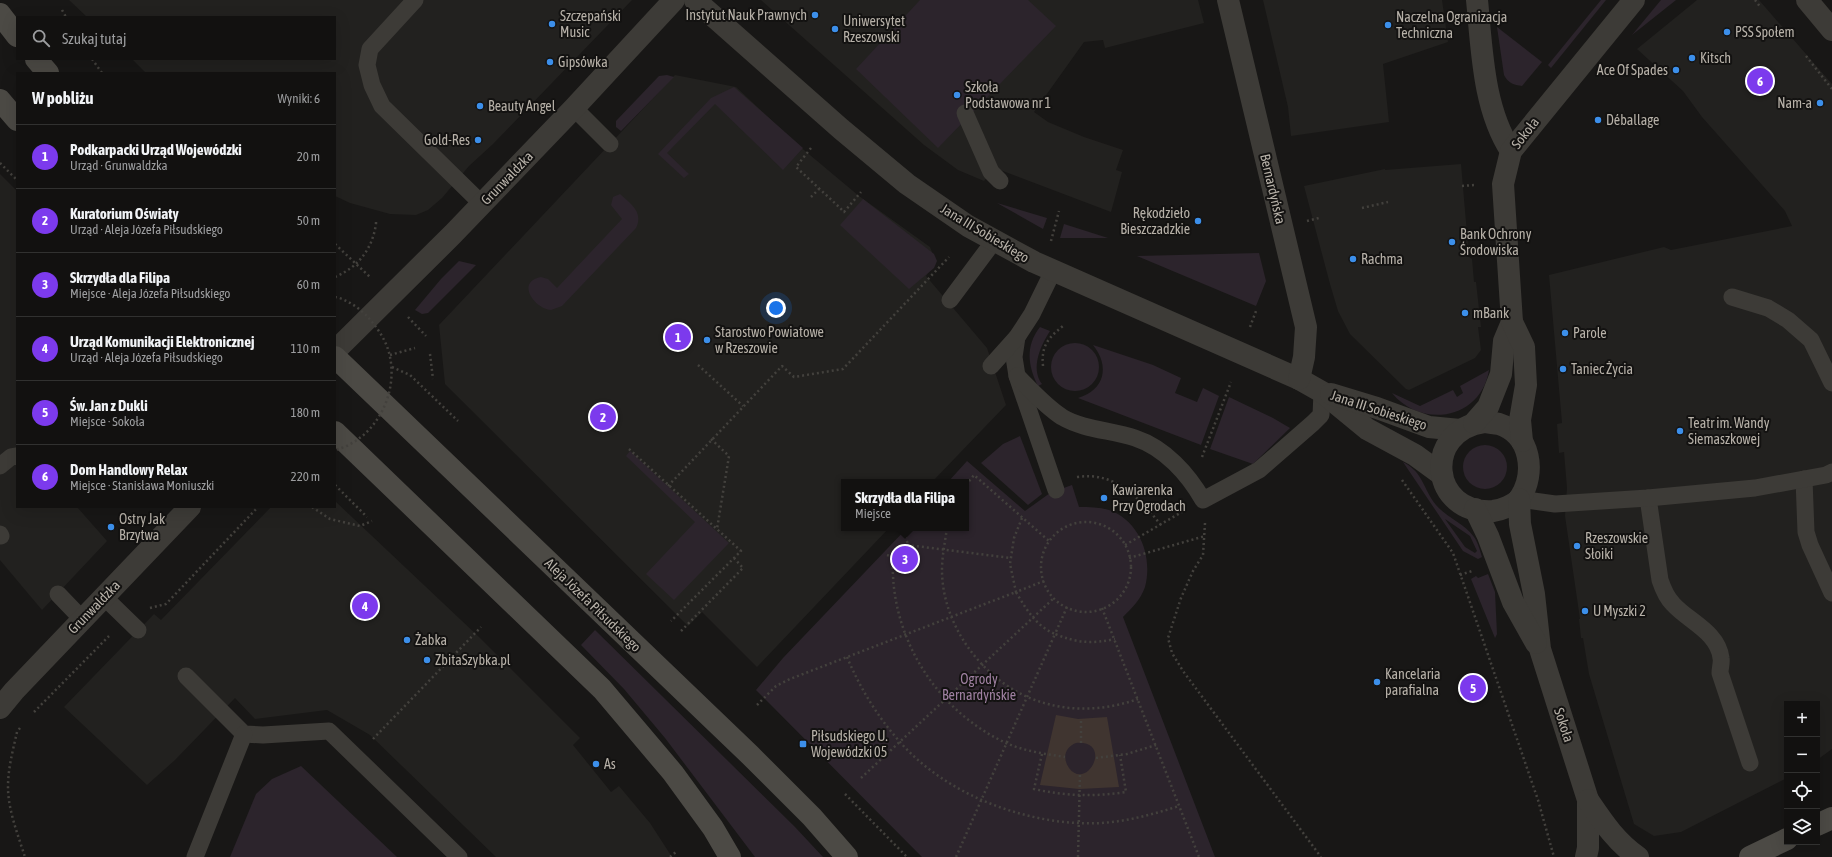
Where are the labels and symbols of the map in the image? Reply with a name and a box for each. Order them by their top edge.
place label: Instytut Nauk Prawnych [686,7,807,23]
place label: Szczepański Music [560,8,621,40]
place label: Naczelna Ogranizacja Techniczna [1396,9,1507,41]
marker: Instytut Nauk Prawnych [810,10,820,20]
place label: Uniwersytet Rzeszowski [843,13,905,45]
marker: Szczepański Music [547,19,557,29]
marker: Naczelna Ogranizacja Techniczna [1383,20,1393,30]
marker: Uniwersytet Rzeszowski [830,24,840,34]
place label: PSS Społem [1735,24,1795,40]
marker: PSS Społem [1722,27,1732,37]
place label: Kitsch [1700,50,1731,66]
marker: Kitsch [1687,53,1697,63]
place label: Gipsówka [558,54,608,70]
marker: Gipsówka [545,57,555,67]
place label: Ace Of Spades [1597,62,1668,78]
marker: Ace Of Spades [1671,65,1681,75]
pin: 6 [1747,66,1773,96]
place label: Szkoła Podstawowa nr 1 [965,79,1051,111]
marker: Szkoła Podstawowa nr 1 [952,90,962,100]
place label: Nam-a [1777,95,1812,111]
place label: Beauty Angel [488,98,556,114]
marker: Nam-a [1815,98,1825,108]
marker: Beauty Angel [475,101,485,111]
place label: Déballage [1606,112,1659,128]
street label: Sokoła [1508,114,1542,152]
marker: Déballage [1593,115,1603,125]
place label: Gold-Res [424,132,470,148]
marker: Gold-Res [473,135,483,145]
street label: Grunwaldzka [478,148,536,208]
street label: Bernardyńska [1257,152,1289,226]
street label: Jana III Sobieskiego [938,200,1032,266]
place label: Rękodzieło Bieszczadzkie [1120,205,1190,237]
marker: Rękodzieło Bieszczadzkie [1193,216,1203,226]
place label: Bank Ochrony Środowiska [1460,226,1532,258]
marker: Bank Ochrony Środowiska [1447,237,1457,247]
place label: Rachma [1361,251,1403,267]
marker: Rachma [1348,254,1358,264]
your location [766,298,786,318]
place label: mBank [1473,305,1509,321]
marker: mBank [1460,308,1470,318]
pin: 1 [665,322,691,352]
place label: Starostwo Powiatowe w Rzeszowie [715,324,824,356]
place label: Parole [1573,325,1607,341]
marker: Parole [1560,328,1570,338]
marker: Starostwo Powiatowe w Rzeszowie [702,335,712,345]
place label: Taniec Życia [1571,361,1633,377]
marker: Taniec Życia [1558,364,1568,374]
street label: Jana III Sobieskiego [1329,387,1429,433]
pin: 2 [590,402,616,432]
place label: Teatr im. Wandy Siemaszkowej [1688,415,1770,447]
marker: Teatr im. Wandy Siemaszkowej [1675,426,1685,436]
place label: Kawiarenka Przy Ogrodach [1112,482,1186,514]
marker: Kawiarenka Przy Ogrodach [1099,493,1109,503]
place label: Ostry Jak Brzytwa [119,511,165,543]
marker: Ostry Jak Brzytwa [106,522,116,532]
place label: Rzeszowskie Słoiki [1585,530,1648,562]
marker: Rzeszowskie Słoiki [1572,541,1582,551]
pin: 3 [892,544,918,574]
street label: Aleja Józefa Piłsudskiego [542,555,644,655]
street label: Grunwaldzka [65,577,123,637]
pin: 4 [352,591,378,621]
place label: U Myszki 2 [1593,603,1646,619]
marker: U Myszki 2 [1580,606,1590,616]
place label: Żabka [415,632,447,648]
marker: Żabka [402,635,412,645]
place label: ZbitaSzybka.pl [435,652,511,668]
marker: ZbitaSzybka.pl [422,655,432,665]
place label: Kancelaria parafialna [1385,666,1441,698]
park label: Ogrody Bernardyńskie [942,671,1016,703]
pin: 5 [1460,673,1486,703]
marker: Kancelaria parafialna [1372,677,1382,687]
street label: Sokoła [1551,706,1577,744]
place label: Piłsudskiego U. Wojewódzki 05 [811,728,888,760]
marker: Piłsudskiego U. Wojewódzki 05 [798,739,808,749]
place label: As [604,756,616,772]
marker: As [591,759,601,769]

